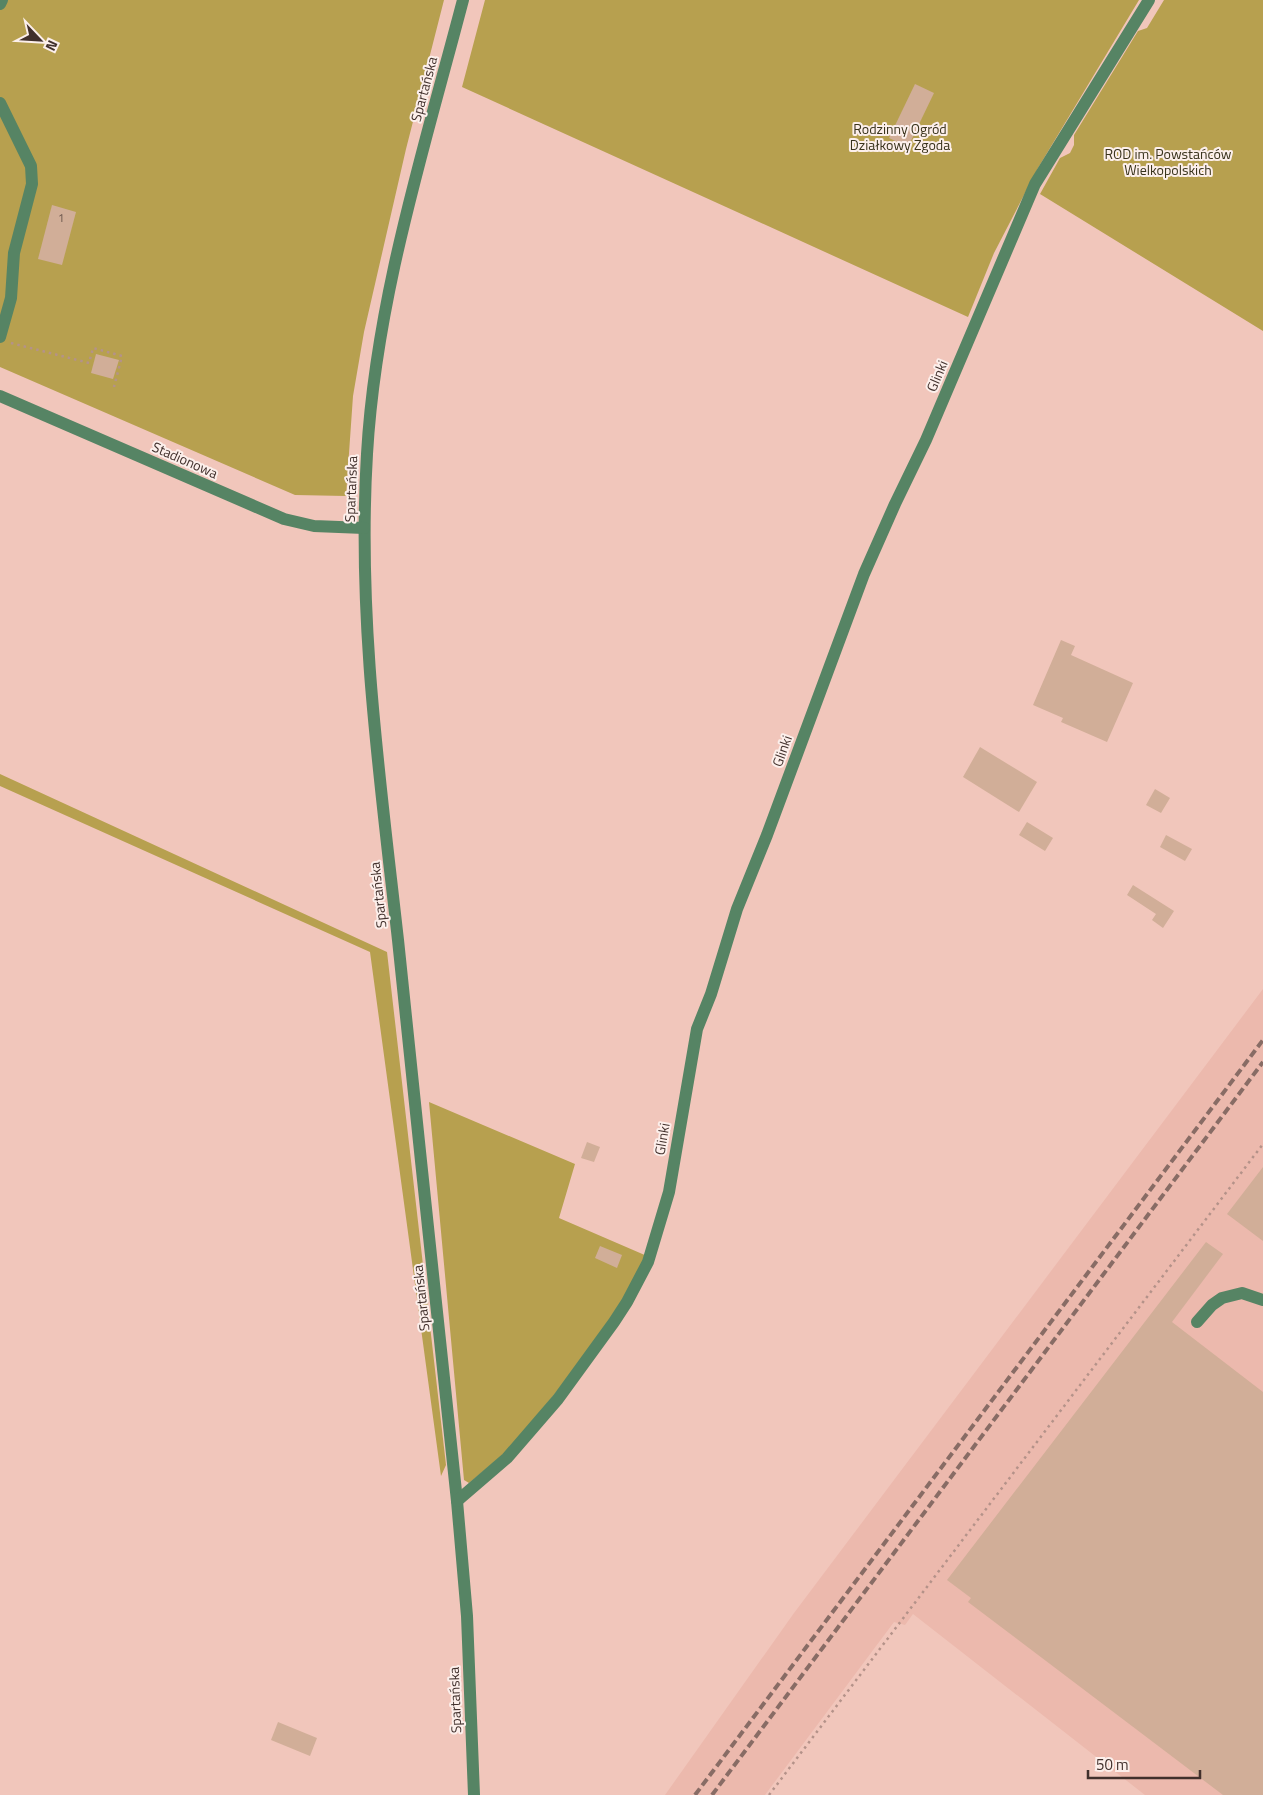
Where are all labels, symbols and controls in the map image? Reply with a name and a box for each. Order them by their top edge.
north arrow [15,15,65,65]
text: N [41,37,64,55]
street label: Spartańska [405,54,442,124]
park label: Rodzinny Ogród Działkowy Zgoda [850,118,950,155]
park label: ROD im. Powstańców Wielkopolskich [1105,143,1232,180]
house number: 1 [58,210,64,226]
street label: Glinki [921,357,952,395]
street label: Stadionowa [149,436,221,483]
street label: Spartańska [339,455,362,523]
street label: Glinki [766,732,797,770]
street label: Spartańska [364,861,391,929]
street label: Glinki [648,1121,675,1157]
street label: Spartańska [407,1264,434,1332]
street label: Spartańska [443,1666,466,1734]
scale bar [1088,1748,1200,1780]
text: 50 m [1096,1753,1129,1776]

